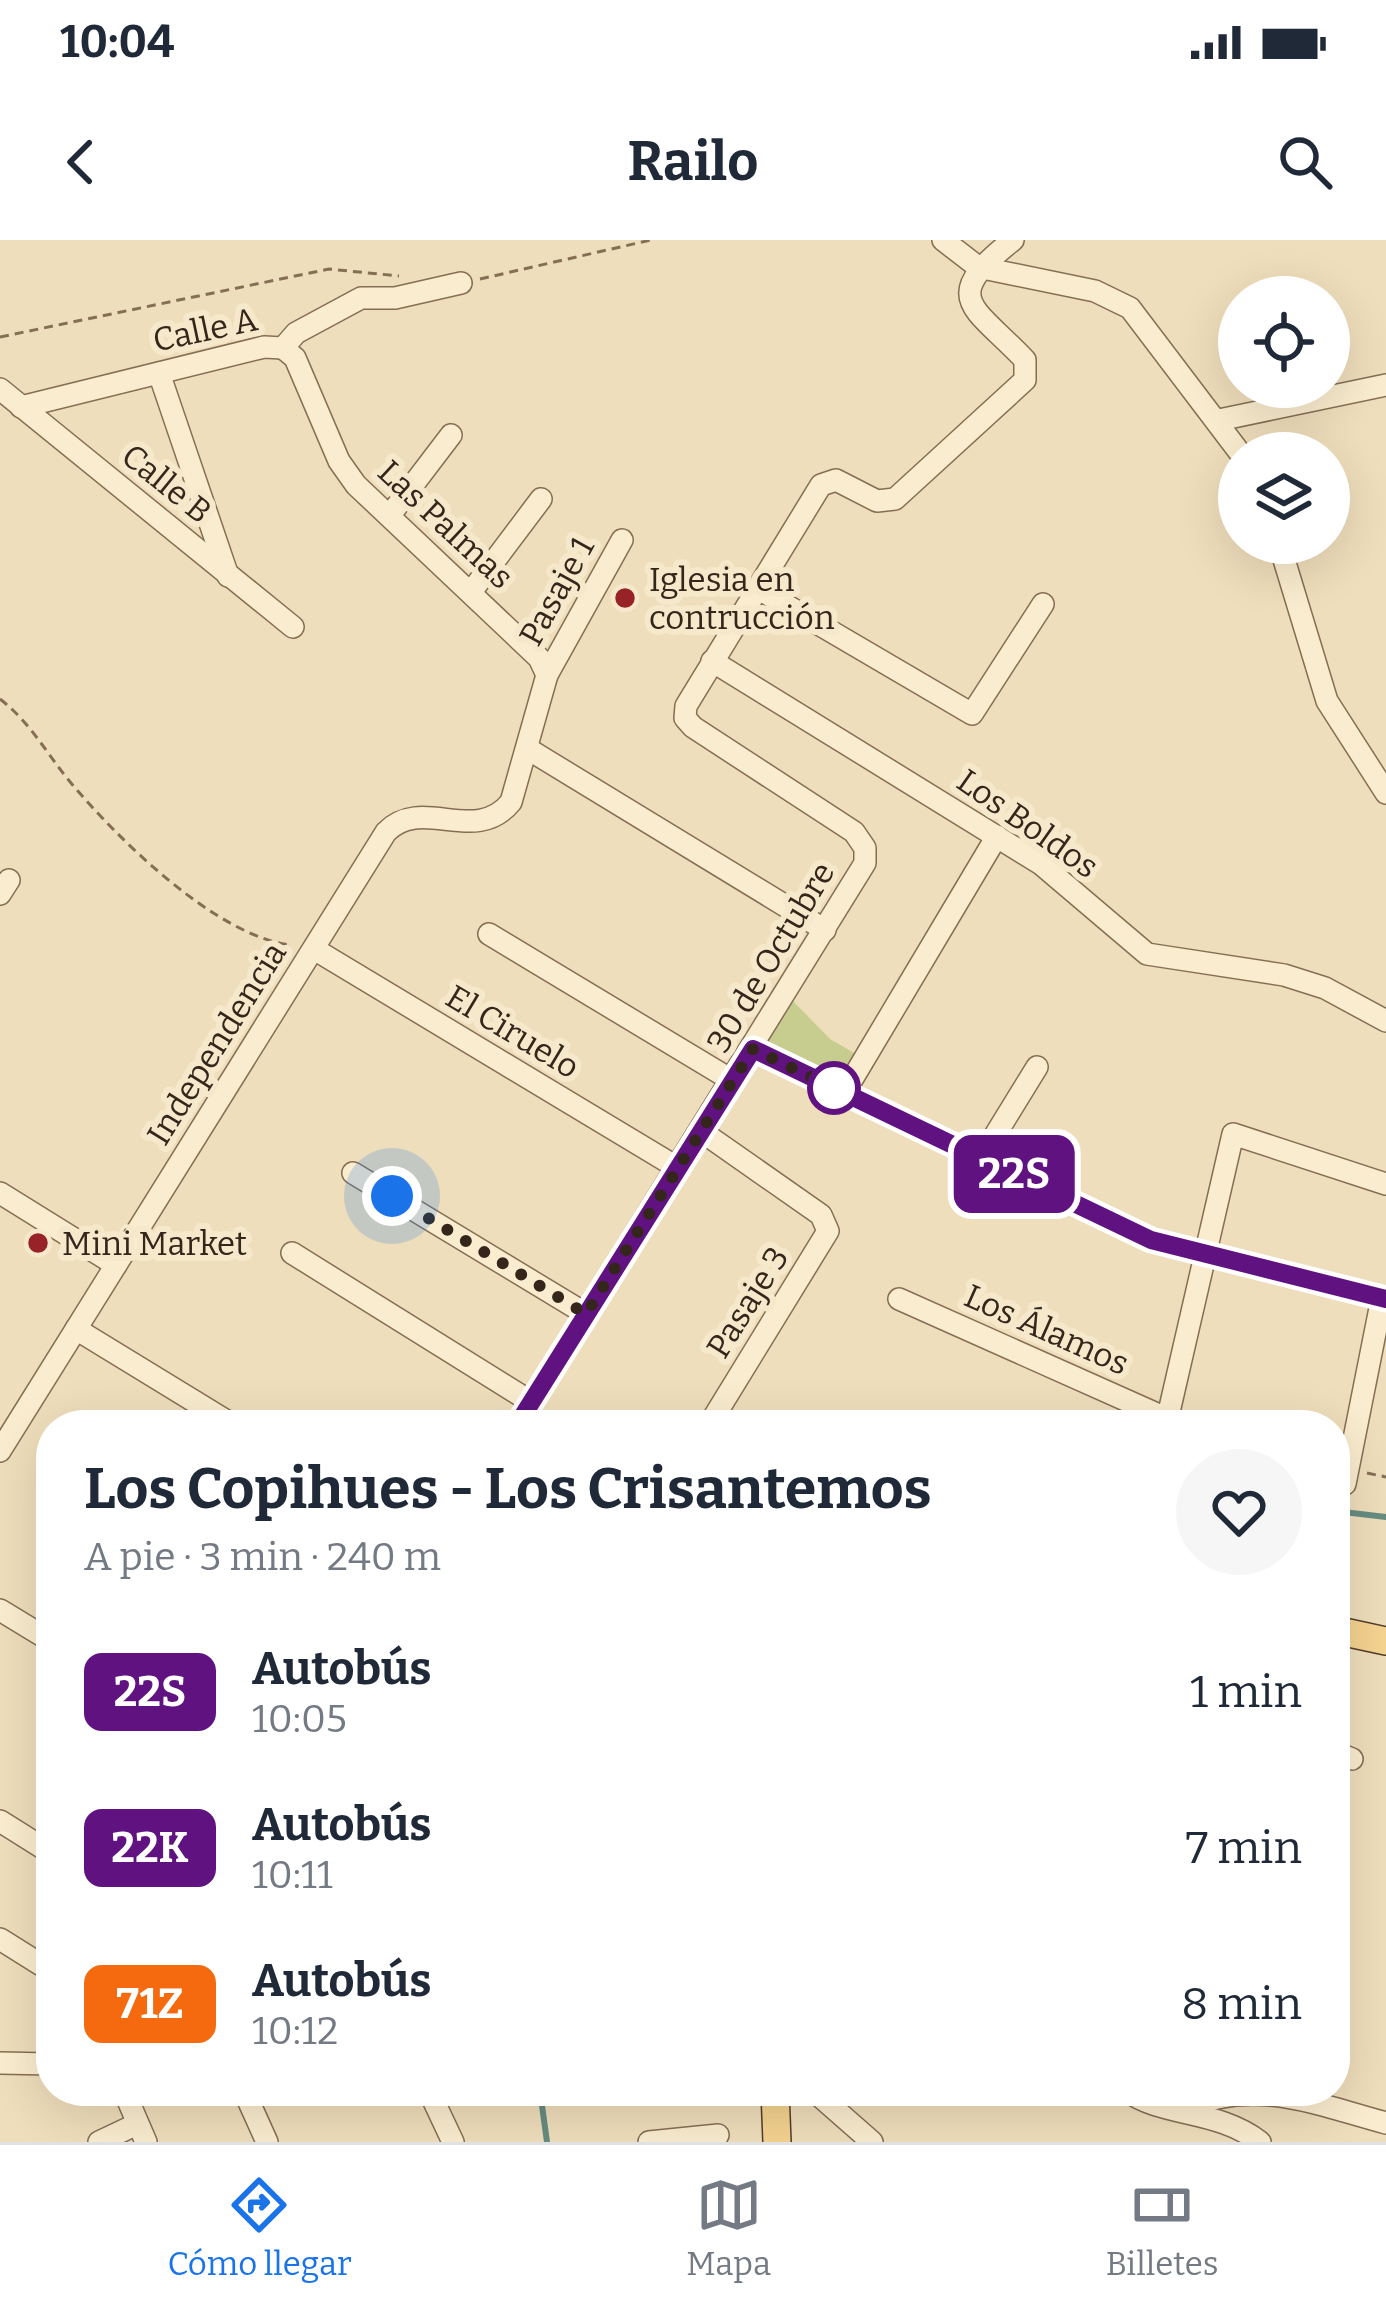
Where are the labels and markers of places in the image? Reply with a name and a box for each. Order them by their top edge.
place label: Iglesia en contrucción [649,560,835,638]
marker: Iglesia en contrucción [612,585,638,611]
unlabelled marker [809,1063,859,1113]
place label: Mini Market [62,1224,247,1264]
marker: Mini Market [25,1230,51,1256]

